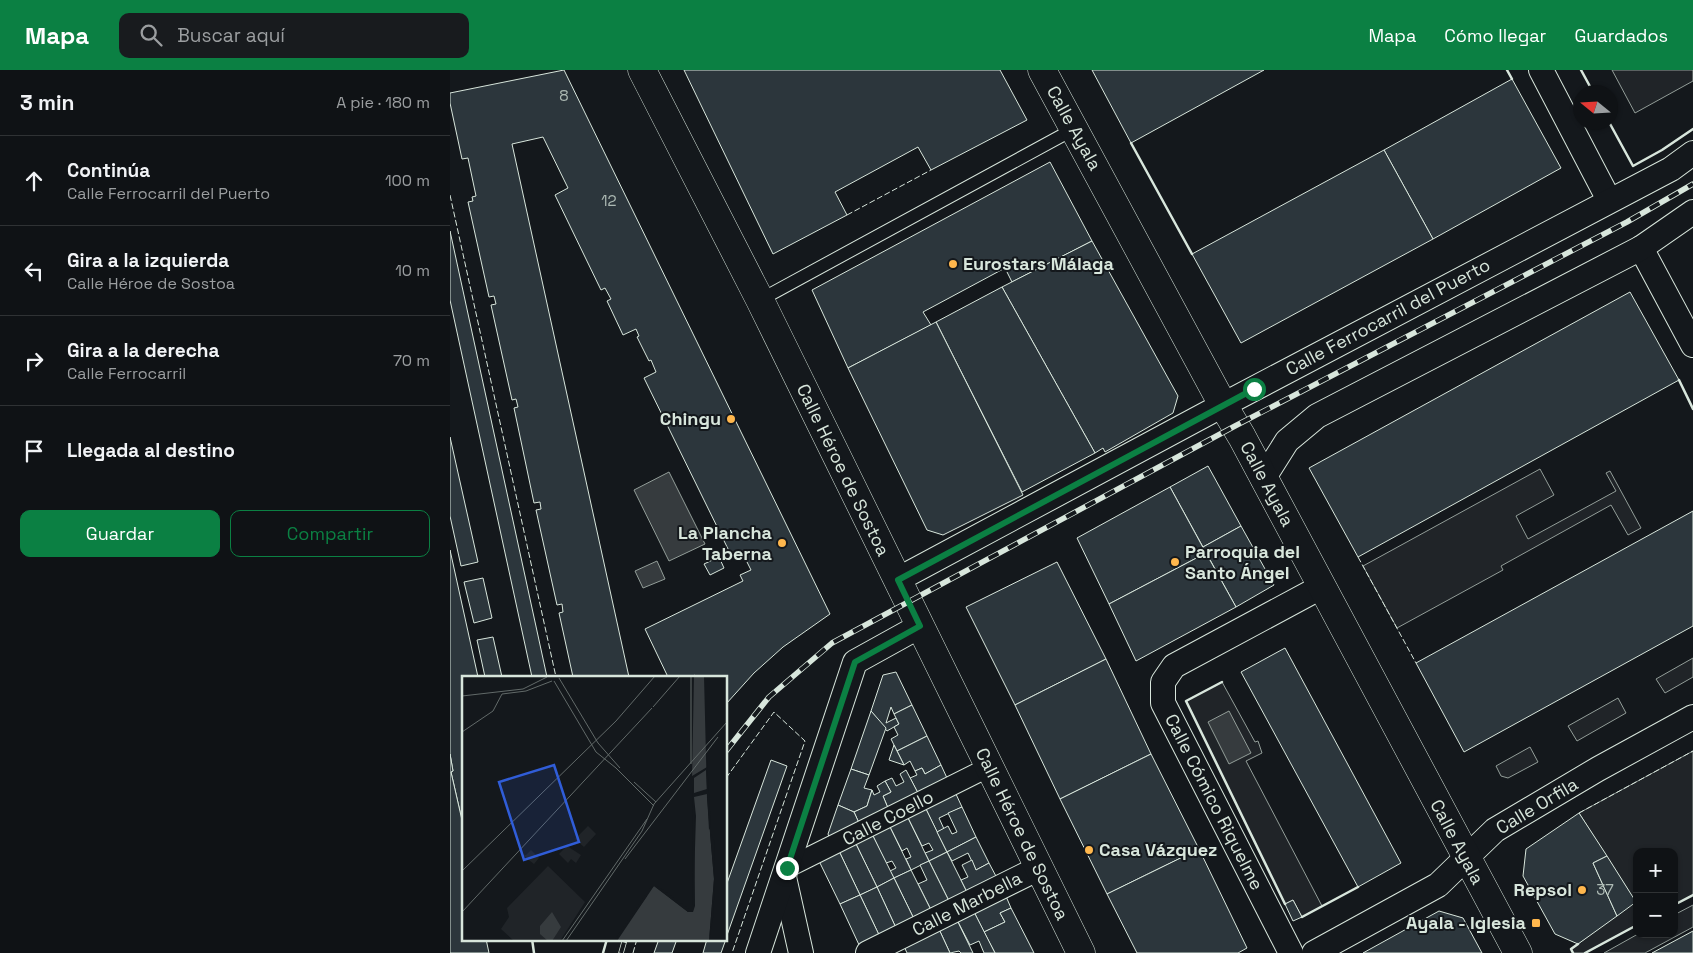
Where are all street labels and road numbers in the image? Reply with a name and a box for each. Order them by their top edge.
street label: Calle Ayala [1042,81,1107,174]
street label: Calle Ferrocarril del Puerto [1282,253,1494,380]
street label: Calle Héroe de Sostoa [792,380,895,560]
street label: Calle Ayala [1235,437,1299,530]
street label: Calle Cómico Riquelme [1160,710,1269,894]
street label: Calle Héroe de Sostoa [971,744,1074,924]
street label: Calle Orfila [1492,772,1582,839]
street label: Calle Coello [838,785,937,850]
street label: Calle Ayala [1425,795,1489,888]
street label: Calle Marbella [908,866,1026,941]

